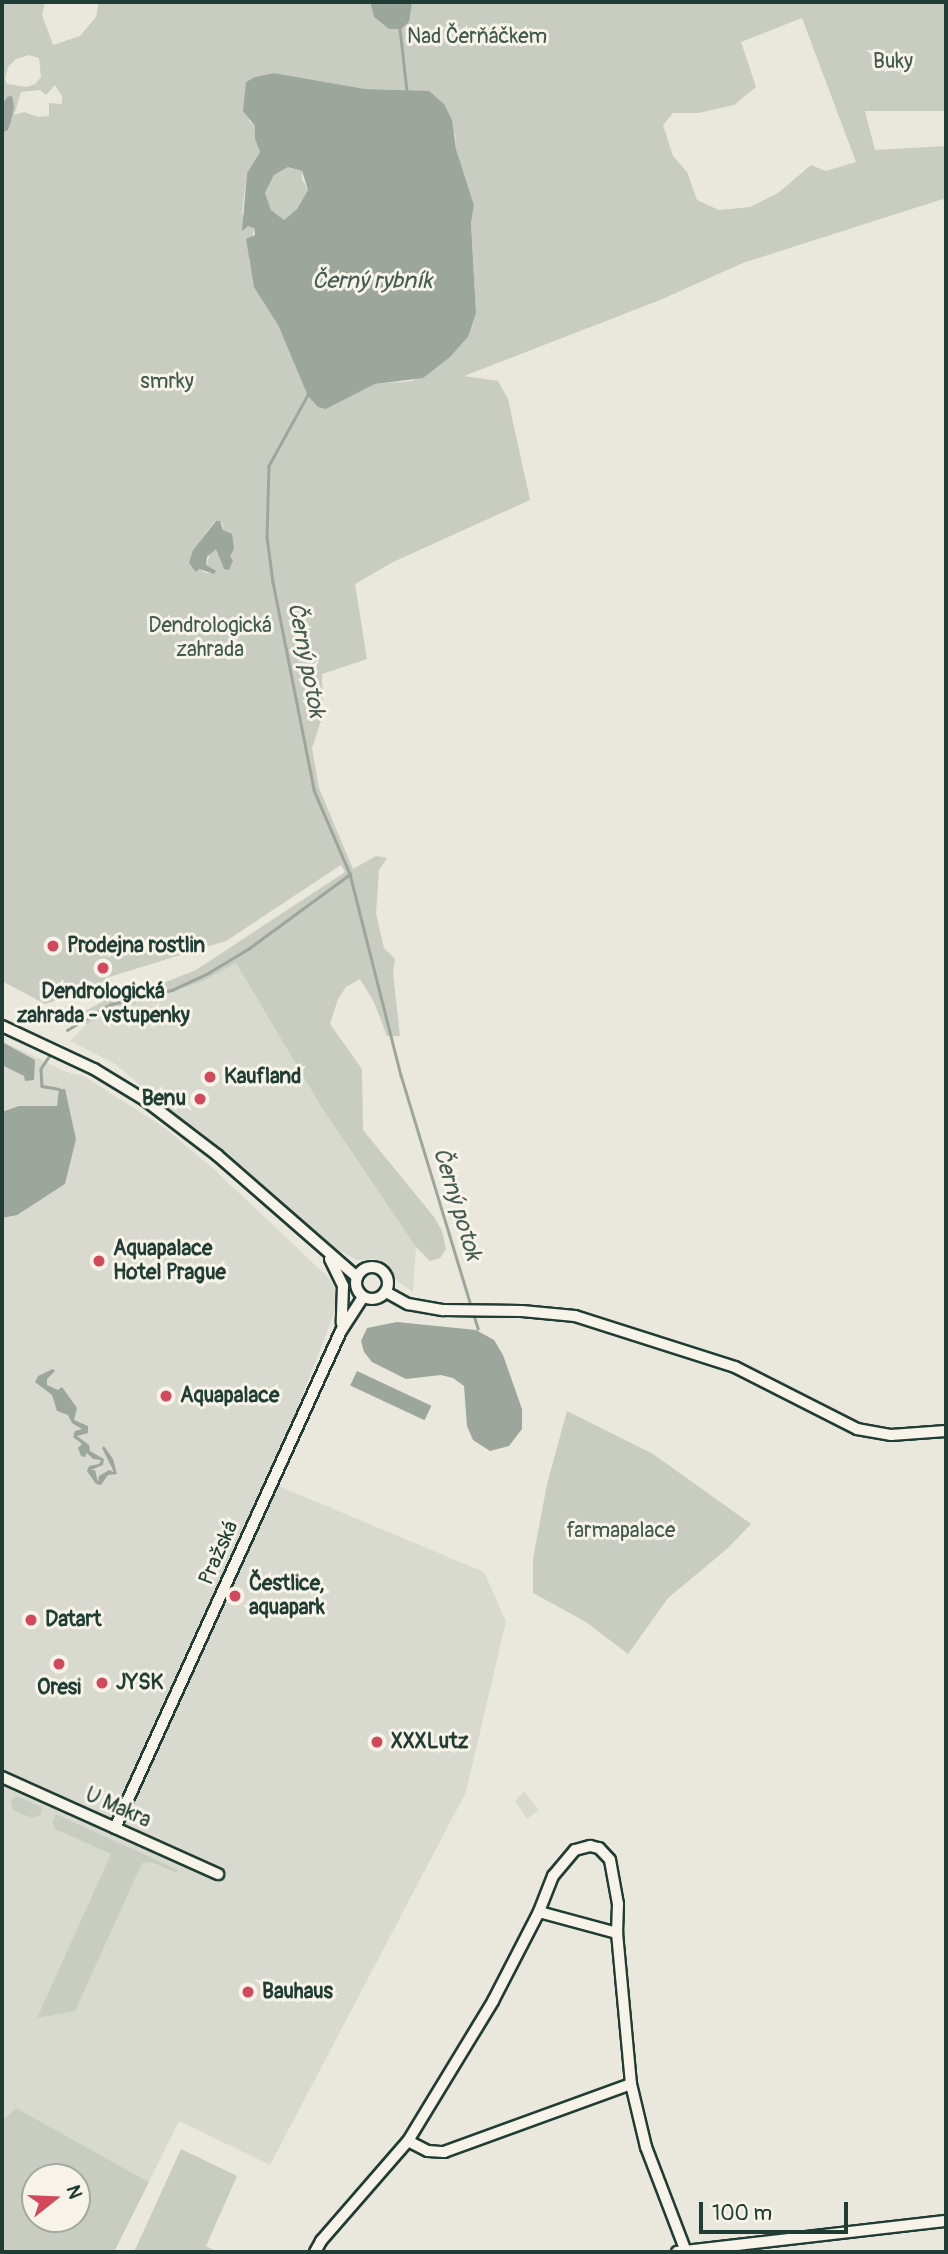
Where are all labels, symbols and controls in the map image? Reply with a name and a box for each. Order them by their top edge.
park label: Nad Čerňáčkem [407,24,547,50]
park label: Buky [873,49,913,75]
water label: Černý rybník [312,267,432,295]
park label: smrky [140,369,194,395]
water label: Černý potok [281,600,331,720]
park label: Dendrologická zahrada [148,613,272,663]
place label: Prodejna rostlin [67,933,205,959]
marker: Prodejna rostlin [45,938,61,954]
marker: Dendrologická zahrada - vstupenky [95,960,111,976]
place label: Dendrologická zahrada - vstupenky [16,979,190,1029]
place label: Kaufland [224,1064,301,1090]
marker: Kaufland [202,1069,218,1085]
place label: Benu [142,1086,186,1112]
marker: Benu [192,1091,208,1107]
water label: Černý potok [427,1144,487,1264]
place label: Aquapalace Hotel Prague [113,1236,226,1286]
marker: Aquapalace Hotel Prague [91,1253,107,1269]
place label: Aquapalace [180,1383,279,1409]
marker: Aquapalace [158,1388,174,1404]
street label: Pražská [194,1517,244,1589]
park label: farmapalace [567,1518,675,1544]
place label: Čestlice, aquapark [249,1571,325,1621]
marker: Čestlice, aquapark [227,1588,243,1604]
place label: Datart [45,1607,101,1633]
marker: Datart [23,1612,39,1628]
marker: Oresi [51,1656,67,1672]
place label: JYSK [116,1670,163,1696]
place label: Oresi [37,1675,81,1701]
marker: JYSK [94,1675,110,1691]
place label: XXXLutz [391,1729,469,1755]
marker: XXXLutz [369,1734,385,1750]
street label: U Makra [81,1782,155,1834]
place label: Bauhaus [262,1979,333,2005]
marker: Bauhaus [240,1984,256,2000]
north arrow [21,2163,91,2233]
text: N [61,2182,87,2202]
scale bar [703,2188,852,2232]
text: 100 m [712,2200,772,2227]

